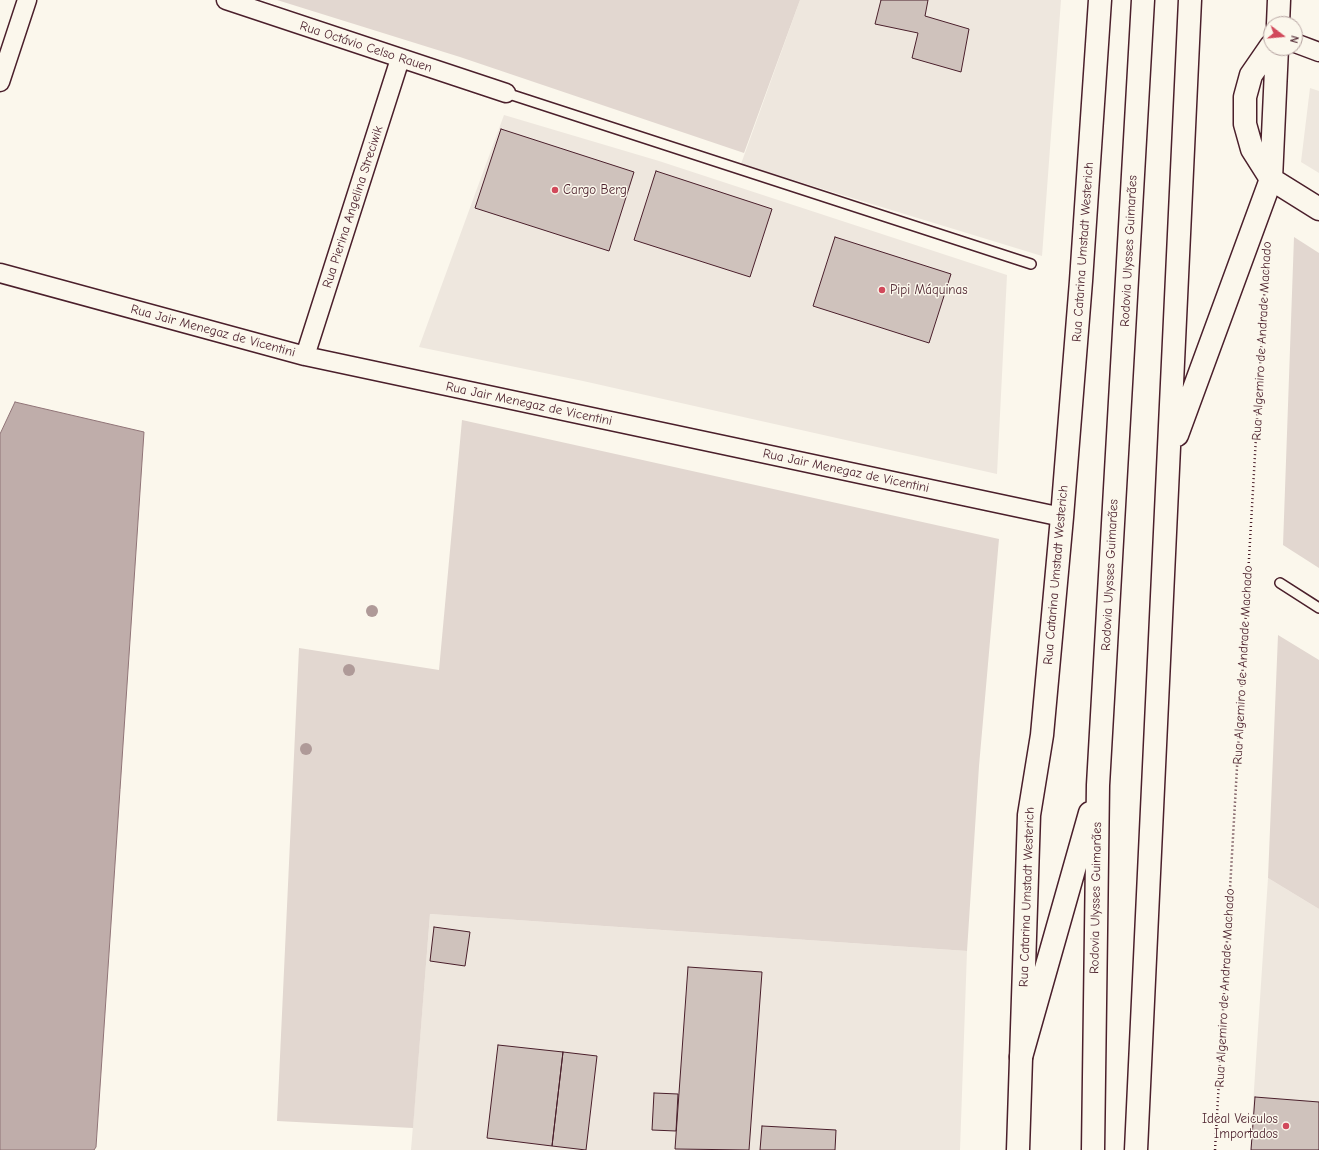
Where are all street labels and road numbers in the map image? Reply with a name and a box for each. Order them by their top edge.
street label: Rua Octávio Celso Rauen [298,18,434,76]
street label: Rua Pierina Angelina Streciwik [319,124,387,290]
street label: Rua Catarina Umstadt Westerich [1069,162,1097,342]
street label: Rodovia Ulysses Guimarães [1117,175,1141,327]
street label: Rua Algemiro de Andrade Machado [1249,241,1275,441]
street label: Rua Jair Menegaz de Vicentini [129,302,297,360]
street label: Rua Jair Menegaz de Vicentini [444,379,614,429]
street label: Rua Jair Menegaz de Vicentini [761,446,931,496]
street label: Rua Catarina Umstadt Westerich [1040,485,1072,665]
street label: Rodovia Ulysses Guimarães [1098,499,1122,651]
street label: Rua Algemiro de Andrade Machado [1230,565,1256,765]
street label: Rua Catarina Umstadt Westerich [1016,807,1038,987]
street label: Rodovia Ulysses Guimarães [1087,822,1105,974]
street label: Rua Algemiro de Andrade Machado [1212,888,1238,1088]

